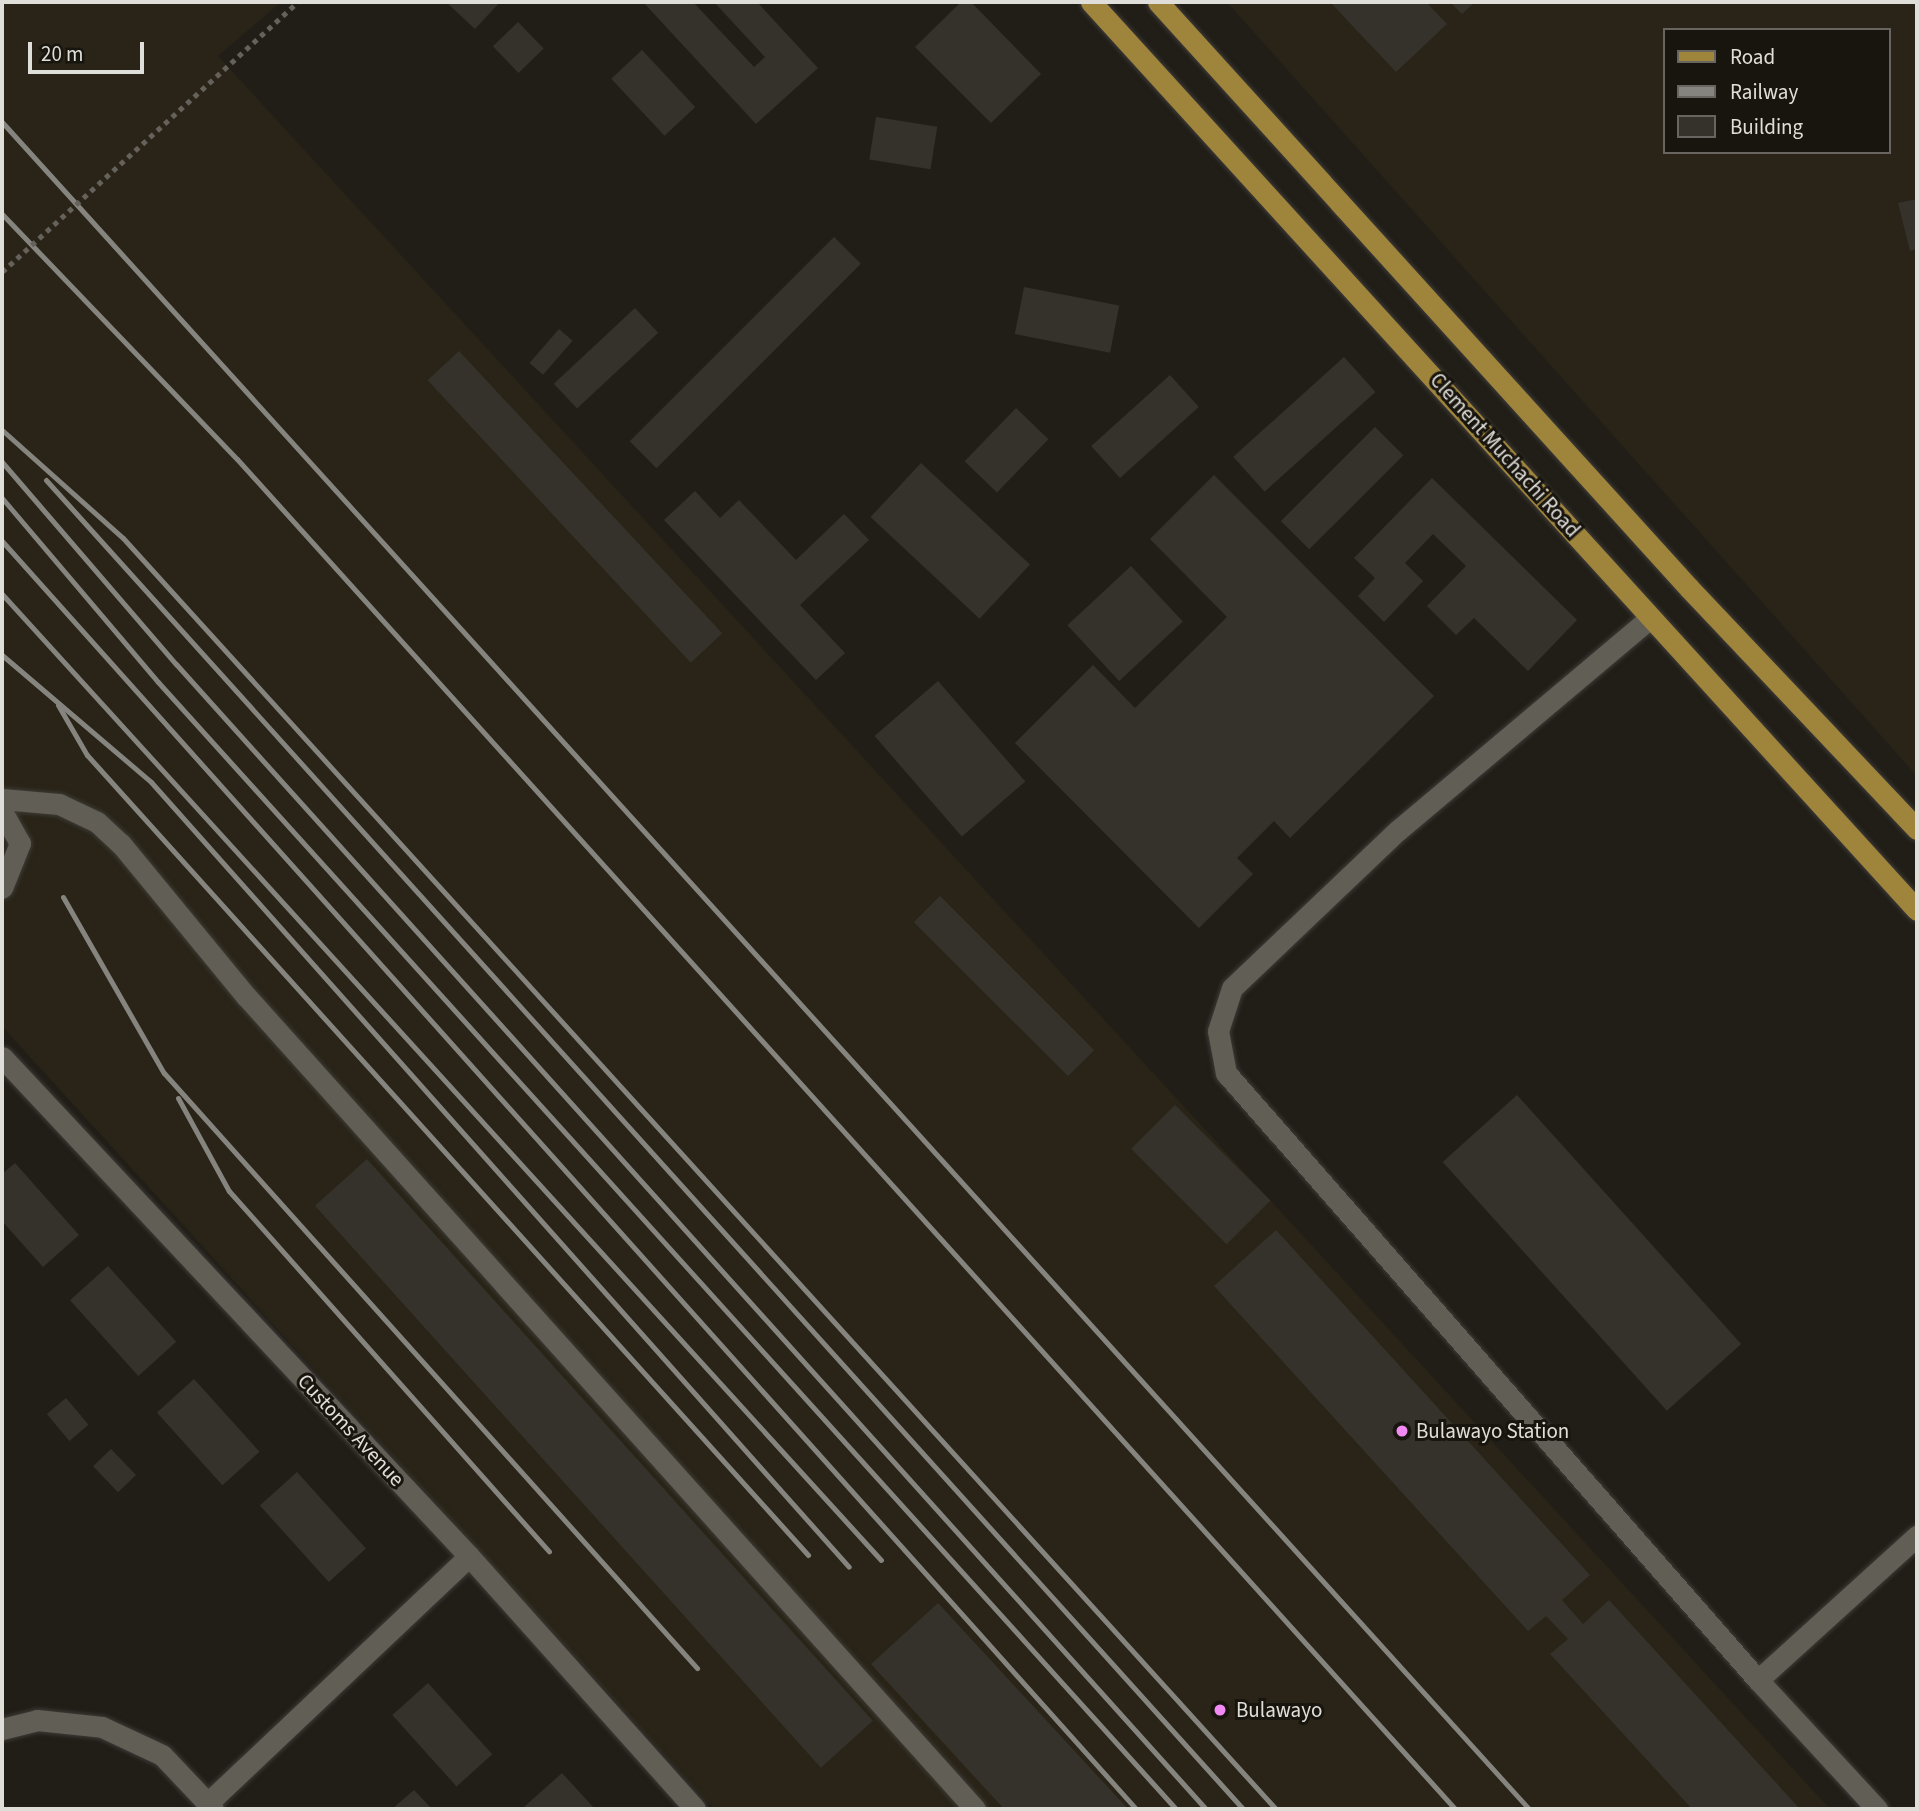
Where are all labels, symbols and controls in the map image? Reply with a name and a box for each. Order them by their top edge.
scale bar [32,28,147,72]
legend [1664,28,1891,154]
text: 20 m [41,39,83,69]
text: Road [1730,42,1775,72]
text: Railway [1730,77,1798,107]
text: Building [1730,112,1803,142]
street label: Clement Muchachi Road [1425,368,1585,542]
street label: Customs Avenue [292,1368,410,1492]
place label: Bulawayo Station [1416,1418,1569,1444]
marker: Bulawayo Station [1394,1423,1410,1439]
place label: Bulawayo [1236,1697,1322,1723]
marker: Bulawayo [1210,1700,1230,1720]

